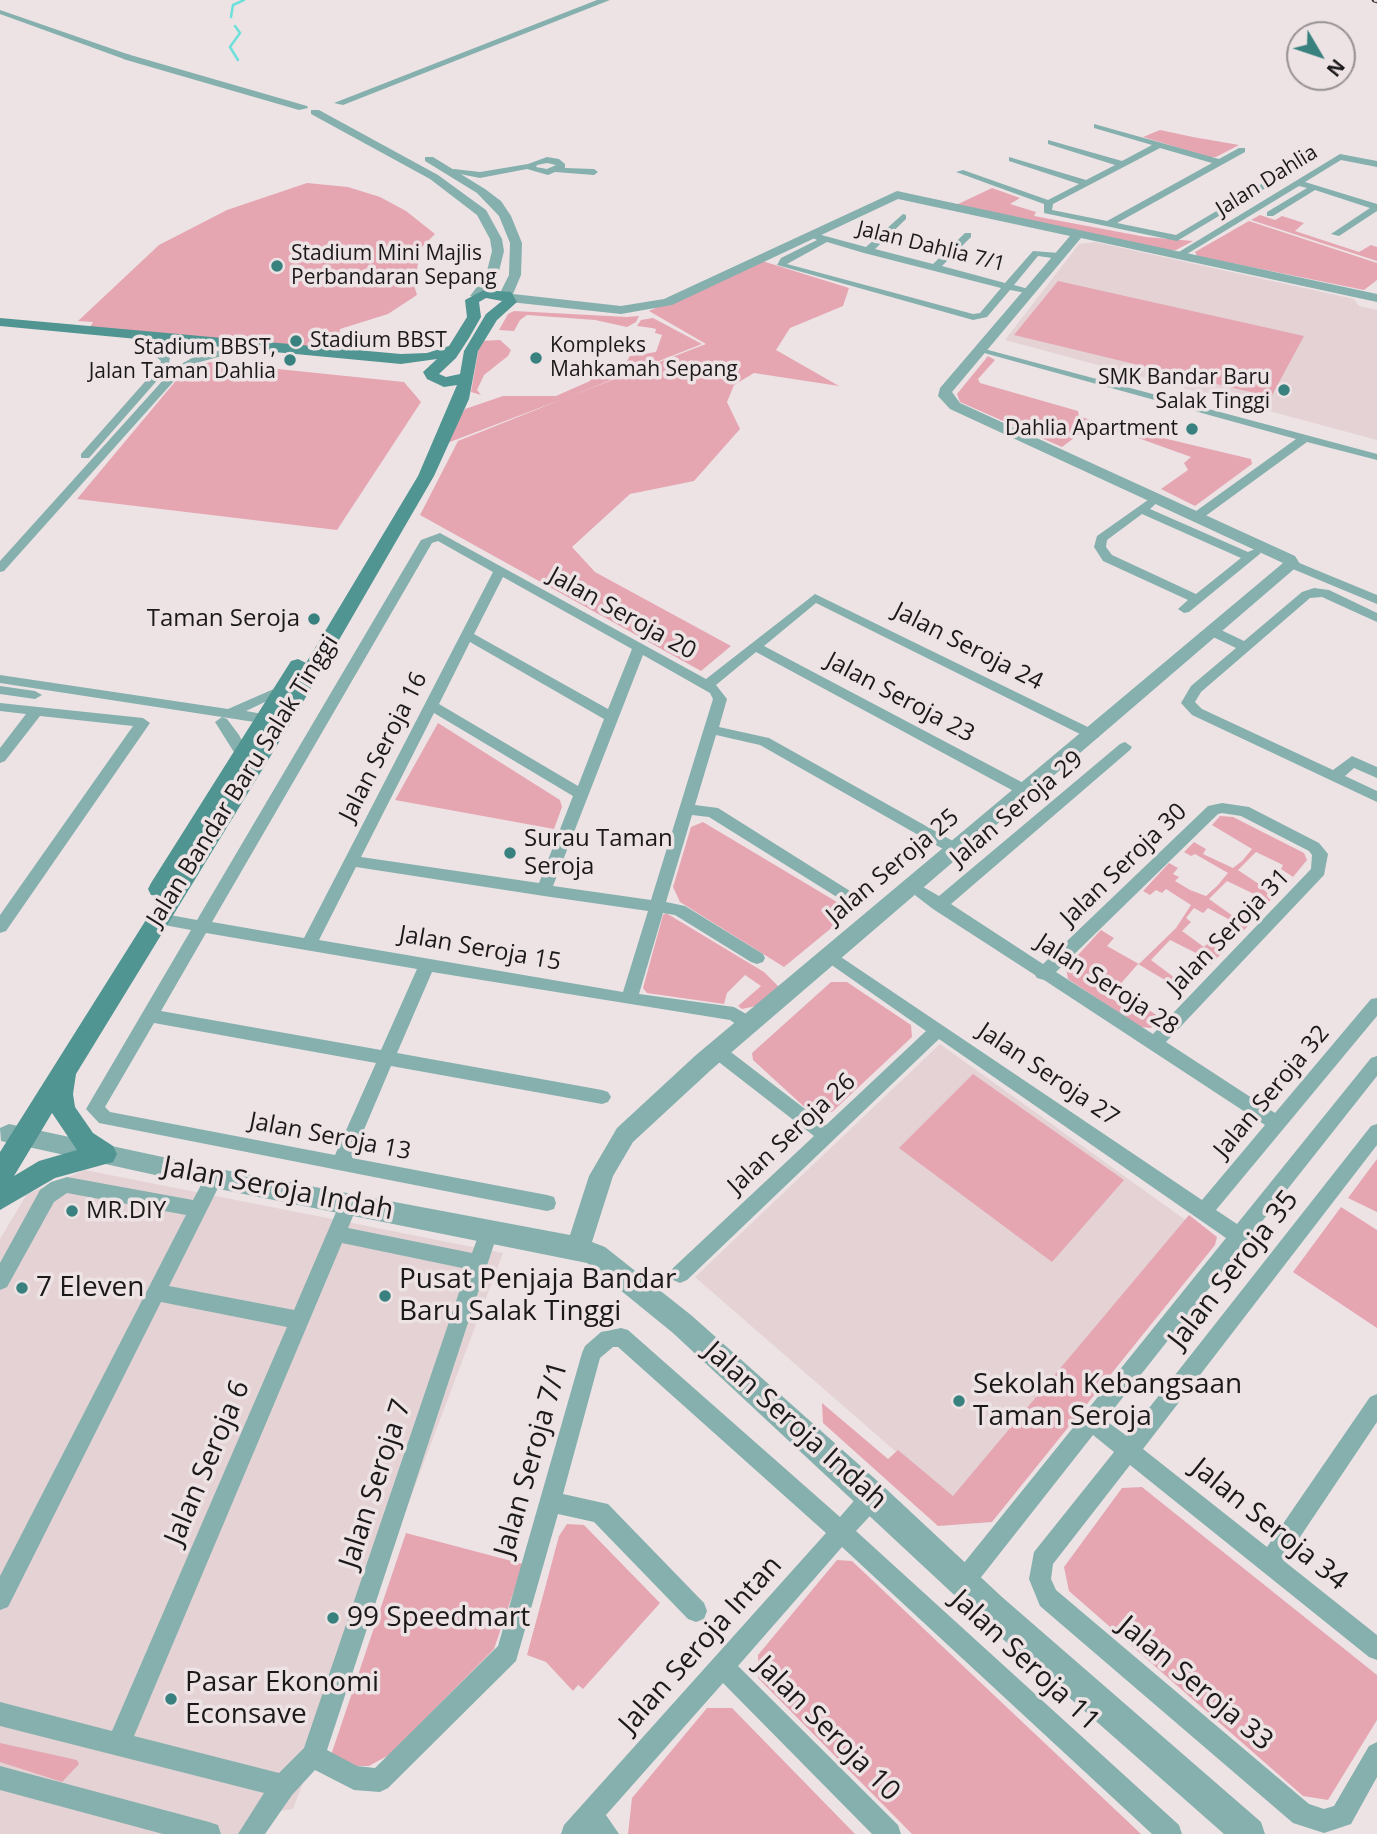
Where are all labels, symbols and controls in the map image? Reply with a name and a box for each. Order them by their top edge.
north arrow [1286,21,1356,91]
text: N [1321,54,1351,82]
street label: Jalan Dahlia [1212,140,1322,222]
street label: Jalan Dahlia 7/1 [854,216,1008,278]
place label: Stadium Mini Majlis Perbandaran Sepang [291,241,497,291]
marker: Stadium Mini Majlis Perbandaran Sepang [269,258,285,274]
place label: Stadium BBST [310,328,447,354]
marker: Stadium BBST [288,333,304,349]
place label: Kompleks Mahkamah Sepang [550,333,738,383]
place label: Stadium BBST, Jalan Taman Dahlia [89,335,276,385]
marker: Kompleks Mahkamah Sepang [528,350,544,366]
marker: Stadium BBST, Jalan Taman Dahlia [282,352,298,368]
place label: SMK Bandar Baru Salak Tinggi [1098,365,1270,415]
marker: SMK Bandar Baru Salak Tinggi [1276,382,1292,398]
place label: Dahlia Apartment [1005,416,1178,442]
marker: Dahlia Apartment [1184,421,1200,437]
street label: Jalan Seroja 20 [543,562,701,666]
street label: Jalan Seroja 24 [888,597,1048,697]
place label: Taman Seroja [147,605,300,633]
marker: Taman Seroja [306,611,322,627]
street label: Jalan Bandar Baru Salak Tinggi [141,630,345,932]
street label: Jalan Seroja 23 [821,647,979,749]
street label: Jalan Seroja 16 [334,667,434,827]
street label: Jalan Seroja 29 [945,745,1089,873]
street label: Jalan Seroja 30 [1055,798,1193,932]
street label: Jalan Seroja 25 [821,803,965,931]
place label: Surau Taman Seroja [524,825,673,881]
marker: Surau Taman Seroja [502,845,518,861]
street label: Jalan Seroja 31 [1162,863,1296,1001]
street label: Jalan Seroja 15 [397,921,563,977]
street label: Jalan Seroja 28 [1030,928,1184,1042]
street label: Jalan Seroja 27 [972,1017,1124,1133]
street label: Jalan Seroja 32 [1208,1020,1336,1164]
street label: Jalan Seroja 26 [722,1068,862,1200]
street label: Jalan Seroja 13 [247,1107,413,1167]
street label: Jalan Seroja Indah [160,1150,396,1228]
street label: Jalan Seroja 35 [1162,1184,1306,1356]
place label: MR.DIY [86,1197,166,1225]
marker: MR.DIY [64,1203,80,1219]
place label: Pusat Penjaja Bandar Baru Salak Tinggi [399,1263,676,1329]
place label: 7 Eleven [36,1271,145,1305]
marker: 7 Eleven [14,1280,30,1296]
marker: Pusat Penjaja Bandar Baru Salak Tinggi [377,1288,393,1304]
street label: Jalan Seroja Indah [697,1335,893,1517]
street label: Jalan Seroja 7/1 [488,1357,576,1561]
place label: Sekolah Kebangsaan Taman Seroja [973,1368,1242,1434]
street label: Jalan Seroja 6 [158,1376,258,1550]
marker: Sekolah Kebangsaan Taman Seroja [951,1393,967,1409]
street label: Jalan Seroja 7 [333,1395,419,1573]
street label: Jalan Seroja 34 [1184,1452,1354,1598]
street label: Jalan Seroja Intan [613,1549,789,1741]
street label: Jalan Seroja 11 [944,1583,1106,1739]
place label: 99 Speedmart [347,1601,530,1635]
marker: 99 Speedmart [325,1610,341,1626]
street label: Jalan Seroja 33 [1111,1610,1279,1758]
street label: Jalan Seroja 10 [747,1649,907,1809]
place label: Pasar Ekonomi Econsave [185,1666,379,1732]
marker: Pasar Ekonomi Econsave [163,1691,179,1707]

